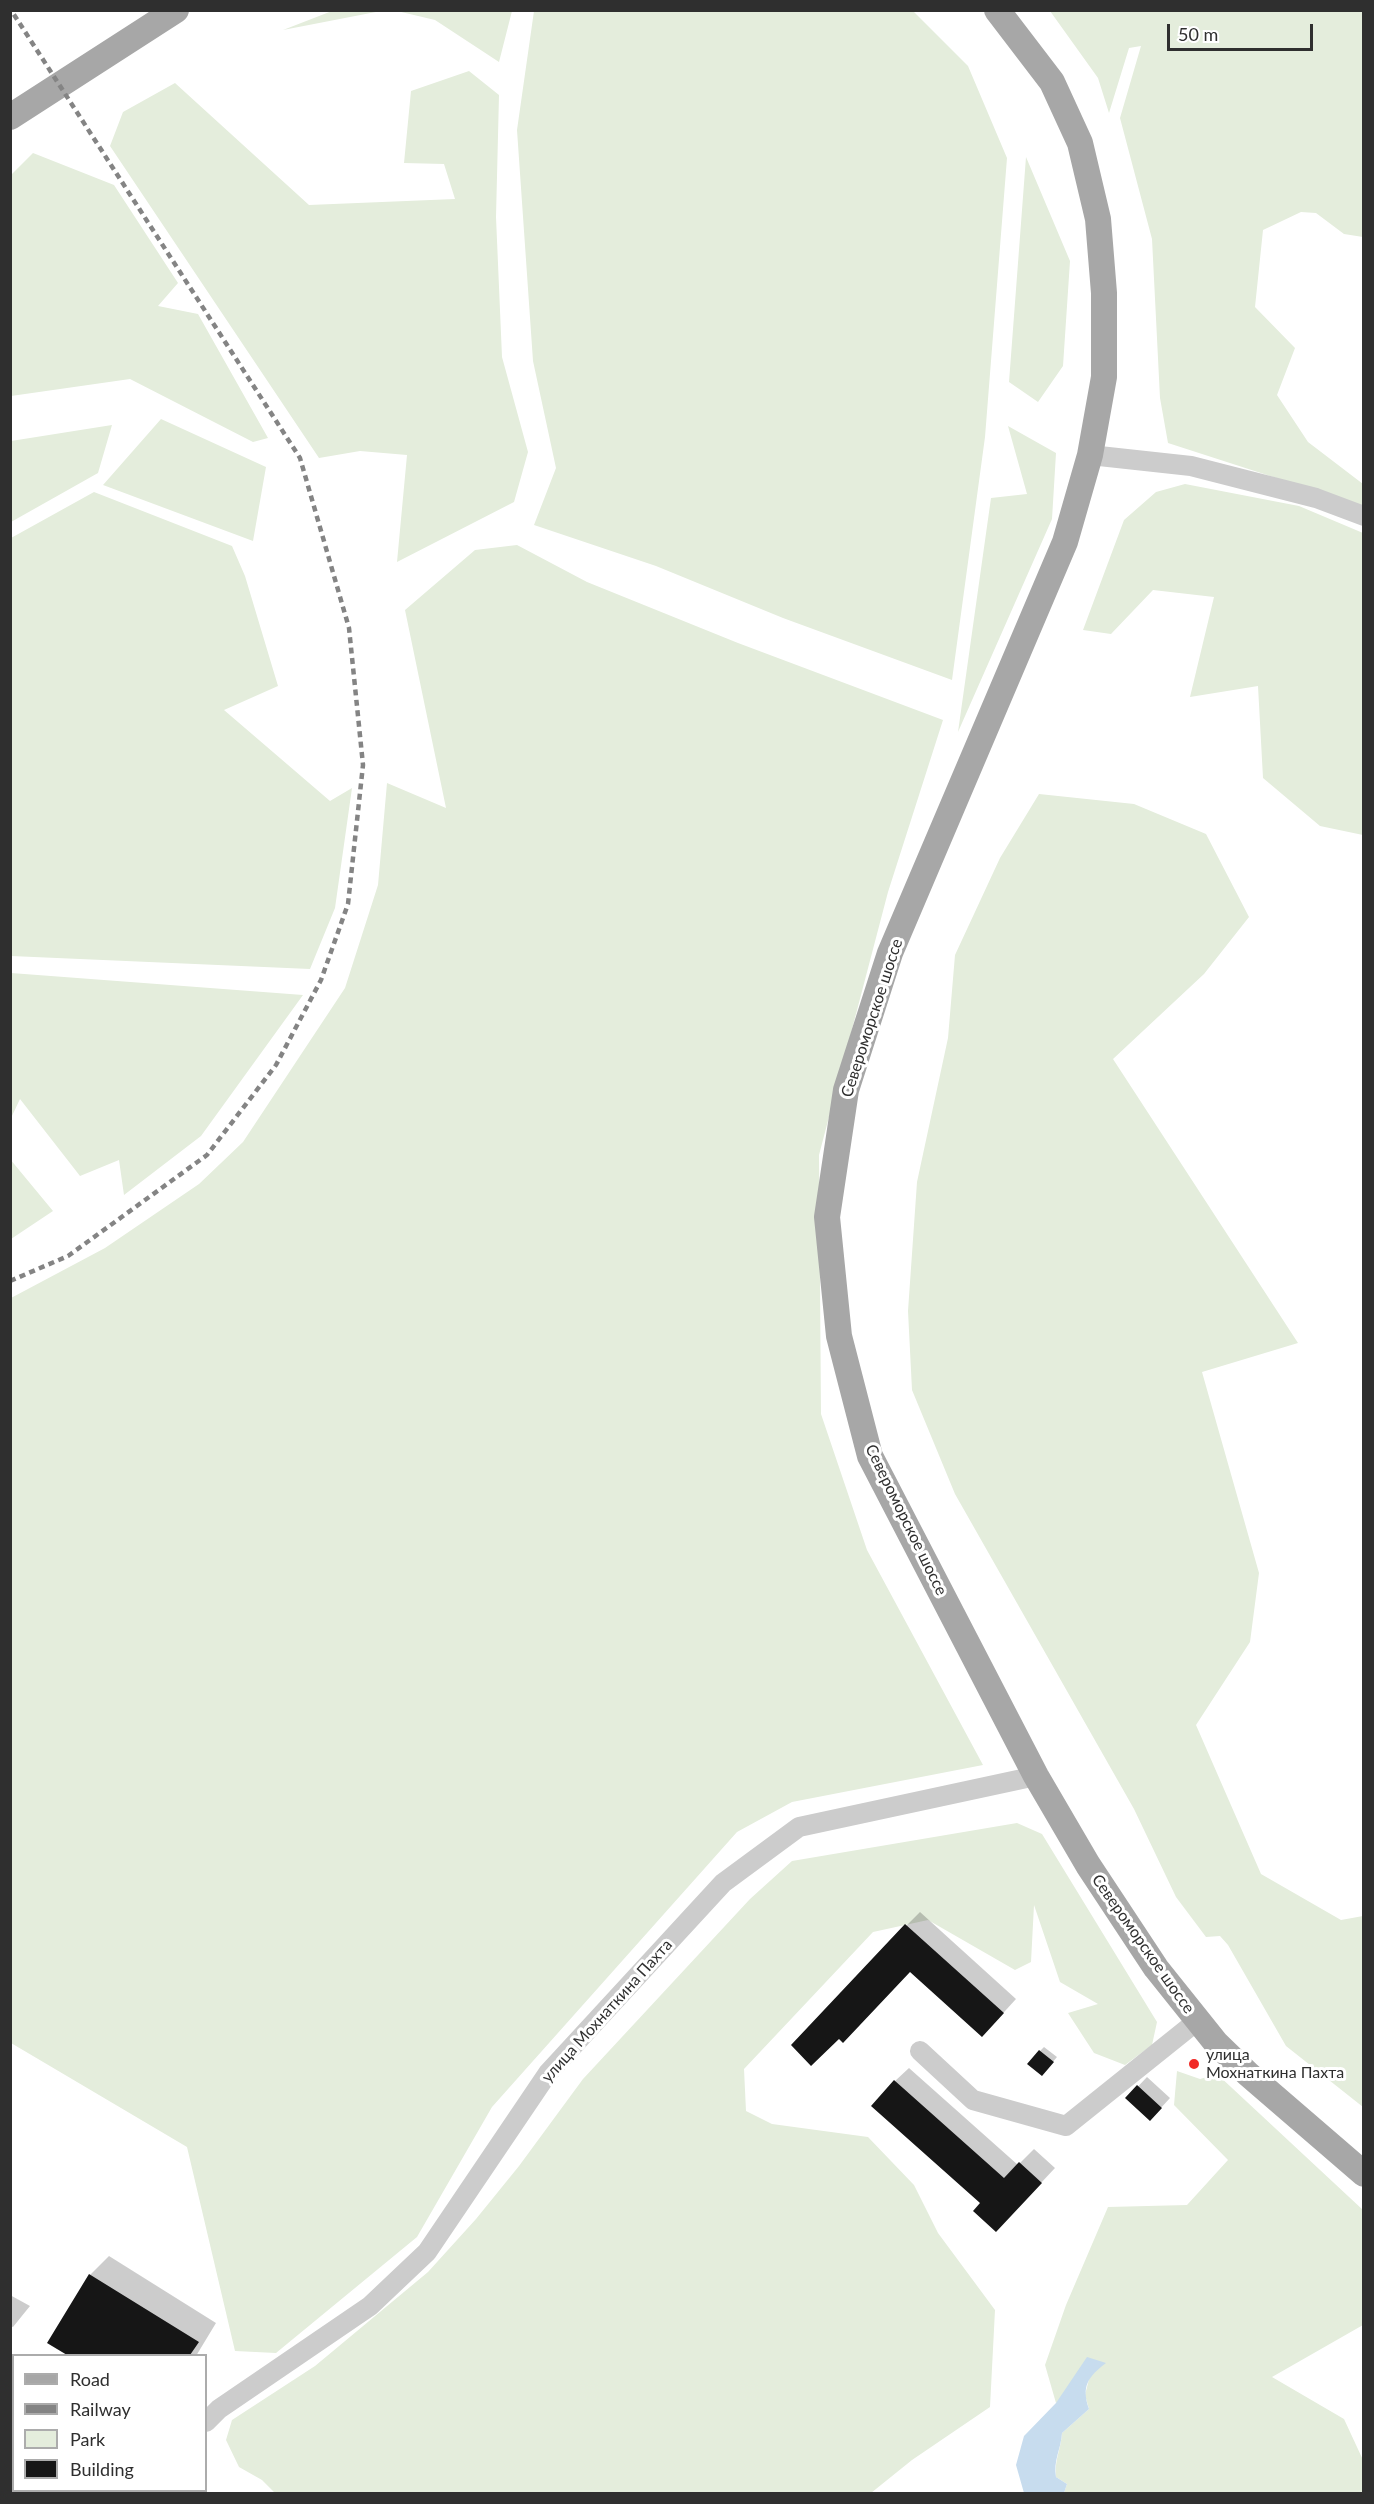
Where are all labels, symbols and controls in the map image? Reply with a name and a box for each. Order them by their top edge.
scale bar [1170,12,1316,50]
text: 50 m [1178,23,1218,45]
street label: Североморское шоссе [837,936,907,1100]
street label: Североморское шоссе [861,1441,951,1599]
street label: Североморское шоссе [1088,1871,1198,2017]
street label: улица Мохнаткина Пахта [538,1936,676,2086]
place label: улица Мохнаткина Пахта [1206,2045,1344,2083]
marker: улица Мохнаткина Пахта [1187,2057,1201,2071]
legend [12,2354,207,2492]
text: Road [70,2368,110,2390]
text: Railway [70,2398,131,2420]
text: Park [70,2428,105,2450]
text: Building [70,2458,134,2480]

